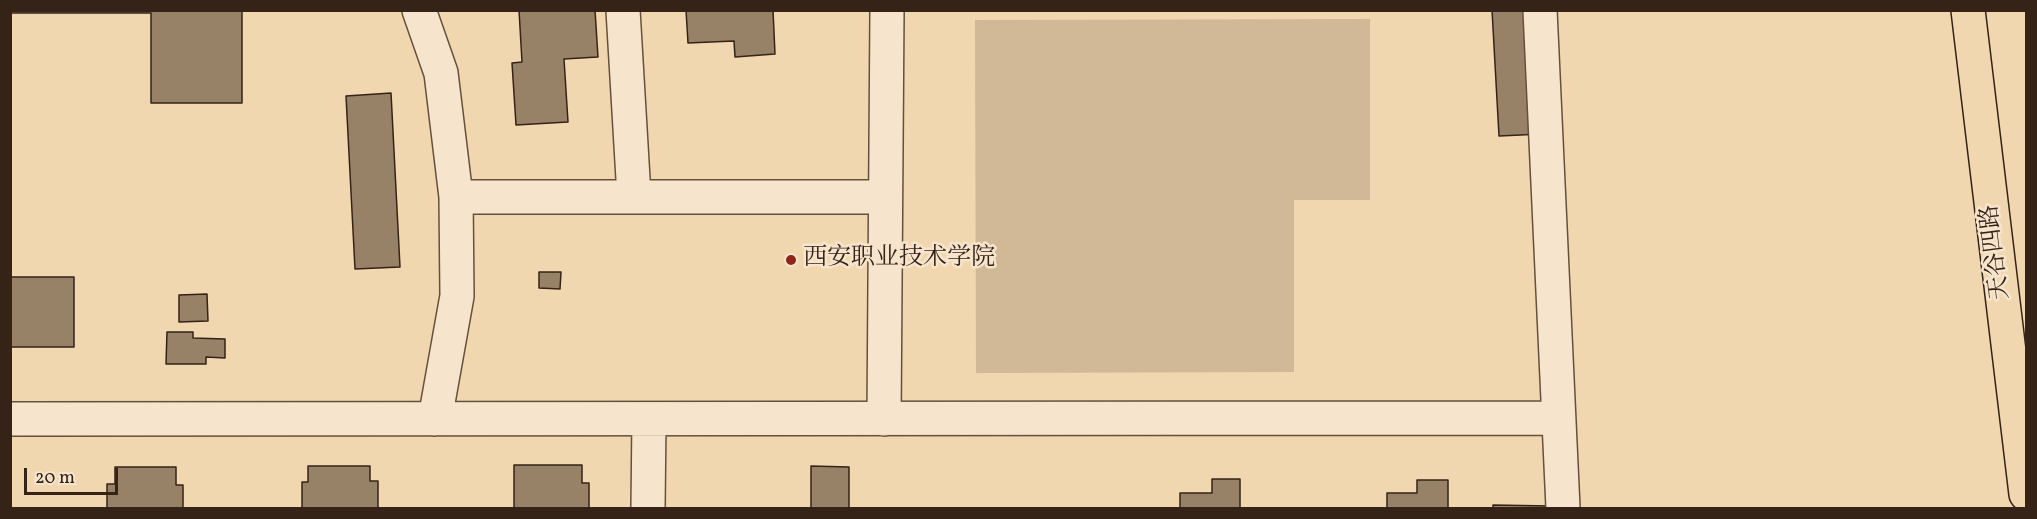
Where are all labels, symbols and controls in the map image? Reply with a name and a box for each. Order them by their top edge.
street label: 天谷四路 [1977,203,2017,301]
place label: 西安职业技术学院 [803,246,995,274]
marker: 西安职业技术学院 [784,253,798,267]
scale bar [27,456,122,494]
text: 20 m [35,466,75,491]

